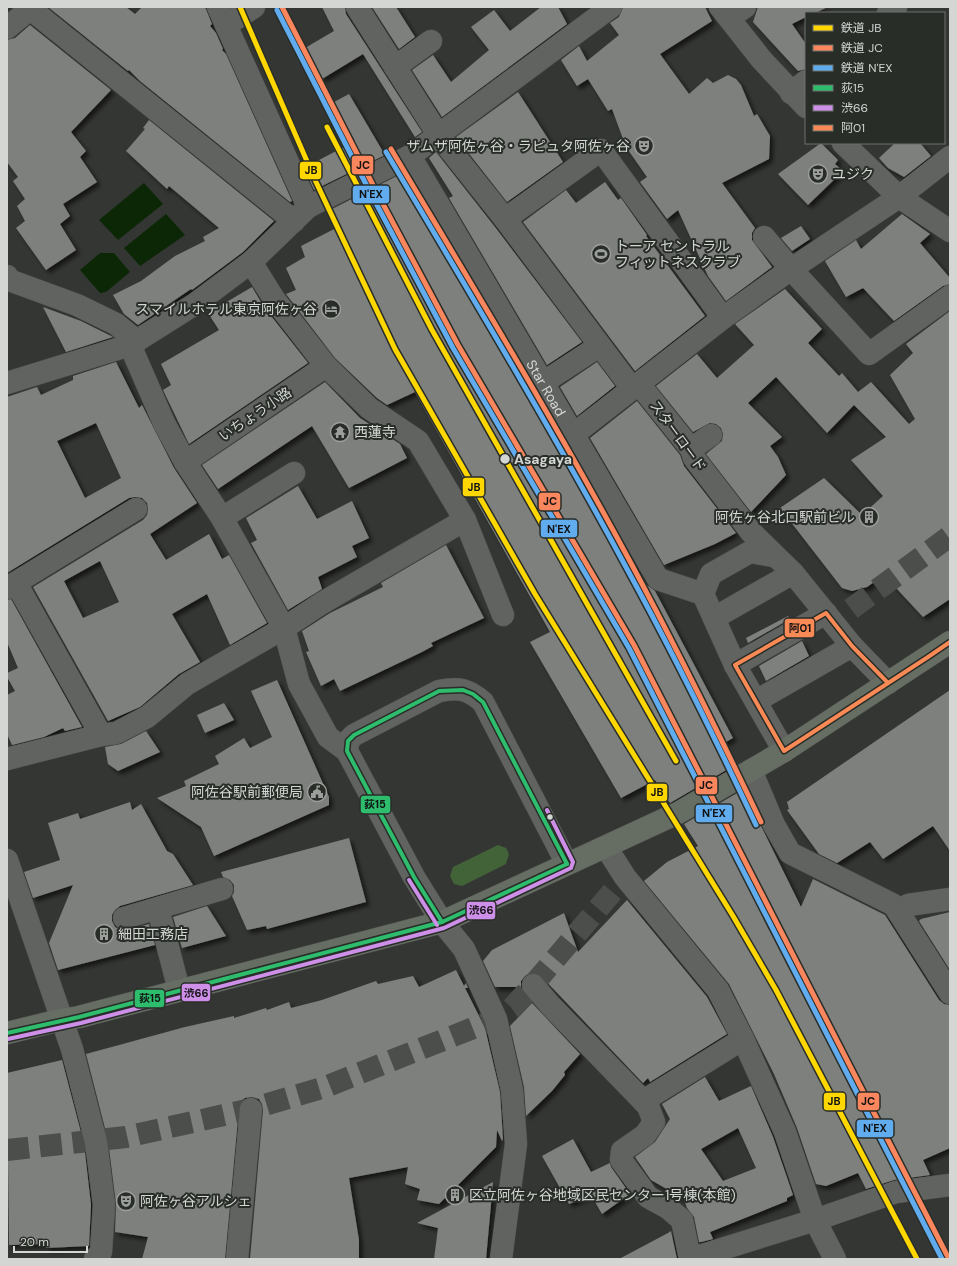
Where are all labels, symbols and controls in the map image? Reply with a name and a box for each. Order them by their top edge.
legend [805,12,945,144]
text: 鉄道 JB [841,20,881,36]
text: 鉄道 JC [841,40,883,56]
text: 鉄道 N'EX [841,60,892,76]
text: 荻15 [841,80,864,96]
text: 渋66 [841,100,868,116]
text: 阿01 [841,120,865,136]
theatre icon: ザムザ阿佐ヶ谷・ラピュタ阿佐ヶ谷 [633,135,655,157]
place label: ザムザ阿佐ヶ谷・ラピュタ阿佐ヶ谷 [406,137,630,155]
line badge: JC [351,155,374,175]
text: JC [356,158,370,172]
line badge: JB [299,161,322,180]
text: JB [305,163,317,177]
theatre icon: ユジク [807,163,829,185]
place label: ユジク [832,165,874,183]
line badge: N'EX [352,185,390,204]
text: N'EX [359,187,384,201]
place label: トーア セントラル フィットネスクラブ [615,237,741,271]
sports icon: トーア セントラル フィットネスクラブ [590,243,612,265]
hotel icon: スマイルホテル東京阿佐ヶ谷 [320,298,342,320]
place label: スマイルホテル東京阿佐ヶ谷 [135,300,317,318]
street label: Star Road [522,356,570,420]
street label: いちょう小路 [215,383,295,445]
street label: スターロード [646,397,710,475]
temple icon: 西蓮寺 [329,421,351,443]
place label: 西蓮寺 [354,423,396,441]
place label: Asagaya [514,450,572,468]
marker: Asagaya [498,452,512,466]
line badge: JB [462,477,485,497]
text: JB [468,480,480,494]
line badge: JC [538,492,561,511]
text: JC [543,494,557,508]
building icon: 阿佐ヶ谷北口駅前ビル [858,506,880,528]
place label: 阿佐ヶ谷北口駅前ビル [715,508,855,526]
line badge: N'EX [540,519,578,538]
text: N'EX [547,522,572,536]
line badge: 阿01 [784,618,815,638]
text: 阿01 [789,621,811,635]
line badge: JC [695,776,718,795]
text: JC [699,778,713,792]
public building icon: 阿佐谷駅前郵便局 [306,781,328,803]
place label: 阿佐谷駅前郵便局 [191,783,303,801]
line badge: JB [646,783,668,802]
text: JB [651,785,663,799]
line badge: 荻15 [360,795,391,814]
text: 荻15 [364,797,386,811]
line badge: N'EX [695,804,733,823]
text: N'EX [702,806,727,820]
unlabelled marker [545,812,555,822]
line badge: 渋66 [466,901,496,920]
text: 渋66 [469,903,493,917]
building icon: 細田工務店 [93,923,115,945]
place label: 細田工務店 [118,925,188,943]
line badge: 渋66 [181,983,211,1002]
text: 渋66 [184,986,208,1000]
line badge: 荻15 [134,989,165,1008]
text: 荻15 [139,991,161,1005]
line badge: JB [823,1092,846,1111]
line badge: JC [857,1092,880,1111]
text: JB [828,1094,840,1108]
text: JC [861,1094,875,1108]
line badge: N'EX [856,1119,894,1138]
text: N'EX [863,1121,888,1135]
building icon: 区立阿佐ヶ谷地域区民センター1号棟(本館) [444,1184,466,1206]
place label: 区立阿佐ヶ谷地域区民センター1号棟(本館) [469,1186,736,1204]
theatre icon: 阿佐ヶ谷アルシェ [115,1190,137,1212]
place label: 阿佐ヶ谷アルシェ [140,1192,252,1210]
scale bar [14,1228,87,1254]
text: 20 m [20,1234,49,1250]

